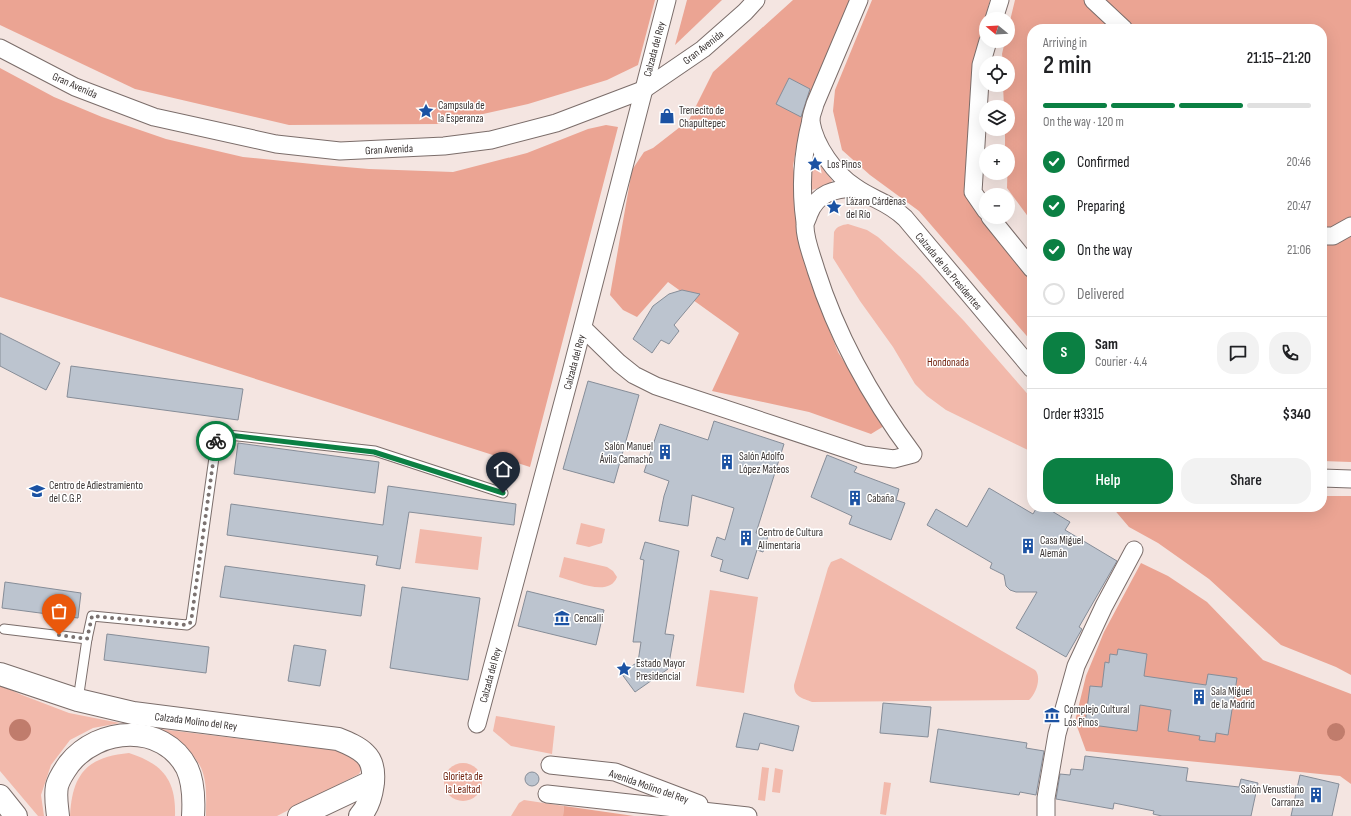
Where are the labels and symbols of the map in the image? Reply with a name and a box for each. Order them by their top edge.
north arrow [979,12,1015,48]
street label: Calzada del Rey [641,19,668,78]
street label: Gran Avenida [680,28,726,67]
street label: Gran Avenida [50,70,99,101]
place label: Campsula de la Esperanza [438,99,485,125]
place icon: Campsula de la Esperanza [417,102,435,120]
place label: Trenecito de Chapultepec [679,104,726,130]
shop icon: Trenecito de Chapultepec [658,107,676,125]
street label: Gran Avenida [365,142,413,157]
place icon: Los Pinos [806,155,824,173]
place label: Los Pinos [827,158,861,171]
place label: Lázaro Cárdenas del Río [846,195,906,221]
place icon: Lázaro Cárdenas del Río [825,198,843,216]
street label: Calzada de los Presidentes [913,230,985,313]
street label: Calzada del Rey [561,332,588,391]
park label: Hondonada [927,356,969,369]
courier [196,421,236,461]
place label: Salón Manuel Ávila Camacho [599,440,653,466]
building icon: Salón Manuel Ávila Camacho [656,443,674,461]
place label: Salón Adolfo López Mateos [739,450,789,476]
pin [486,452,520,493]
building icon: Salón Adolfo López Mateos [718,453,736,471]
place label: Centro de Adiestramiento del C.G.P. [49,479,144,505]
school or university icon: Centro de Adiestramiento del C.G.P. [28,482,46,500]
building icon: Cabaña [846,489,864,507]
place label: Cabaña [867,492,894,505]
place label: Centro de Cultura Alimentaria [757,526,823,552]
building icon: Centro de Cultura Alimentaria [737,529,755,547]
place label: Casa Miguel Alemán [1039,534,1083,560]
building icon: Casa Miguel Alemán [1019,537,1037,555]
pin [42,594,76,635]
museum icon: Cencalli [553,609,571,627]
place label: Cencalli [574,612,603,625]
street label: Calzada del Rey [477,645,504,704]
place label: Estado Mayor Presidencial [636,657,686,683]
place icon: Estado Mayor Presidencial [615,660,633,678]
place label: Sala Miguel de la Madrid [1211,685,1255,711]
building icon: Sala Miguel de la Madrid [1190,688,1208,706]
place label: Complejo Cultural Los Pinos [1064,703,1129,729]
museum icon: Complejo Cultural Los Pinos [1043,706,1061,724]
street label: Calzada Molino del Rey [154,710,239,733]
street label: Avenida Molino del Rey [606,766,691,806]
park label: Glorieta de la Lealtad [443,770,483,796]
place label: Salón Venustiano Carranza [1241,783,1304,809]
building icon: Salón Venustiano Carranza [1307,786,1325,804]

